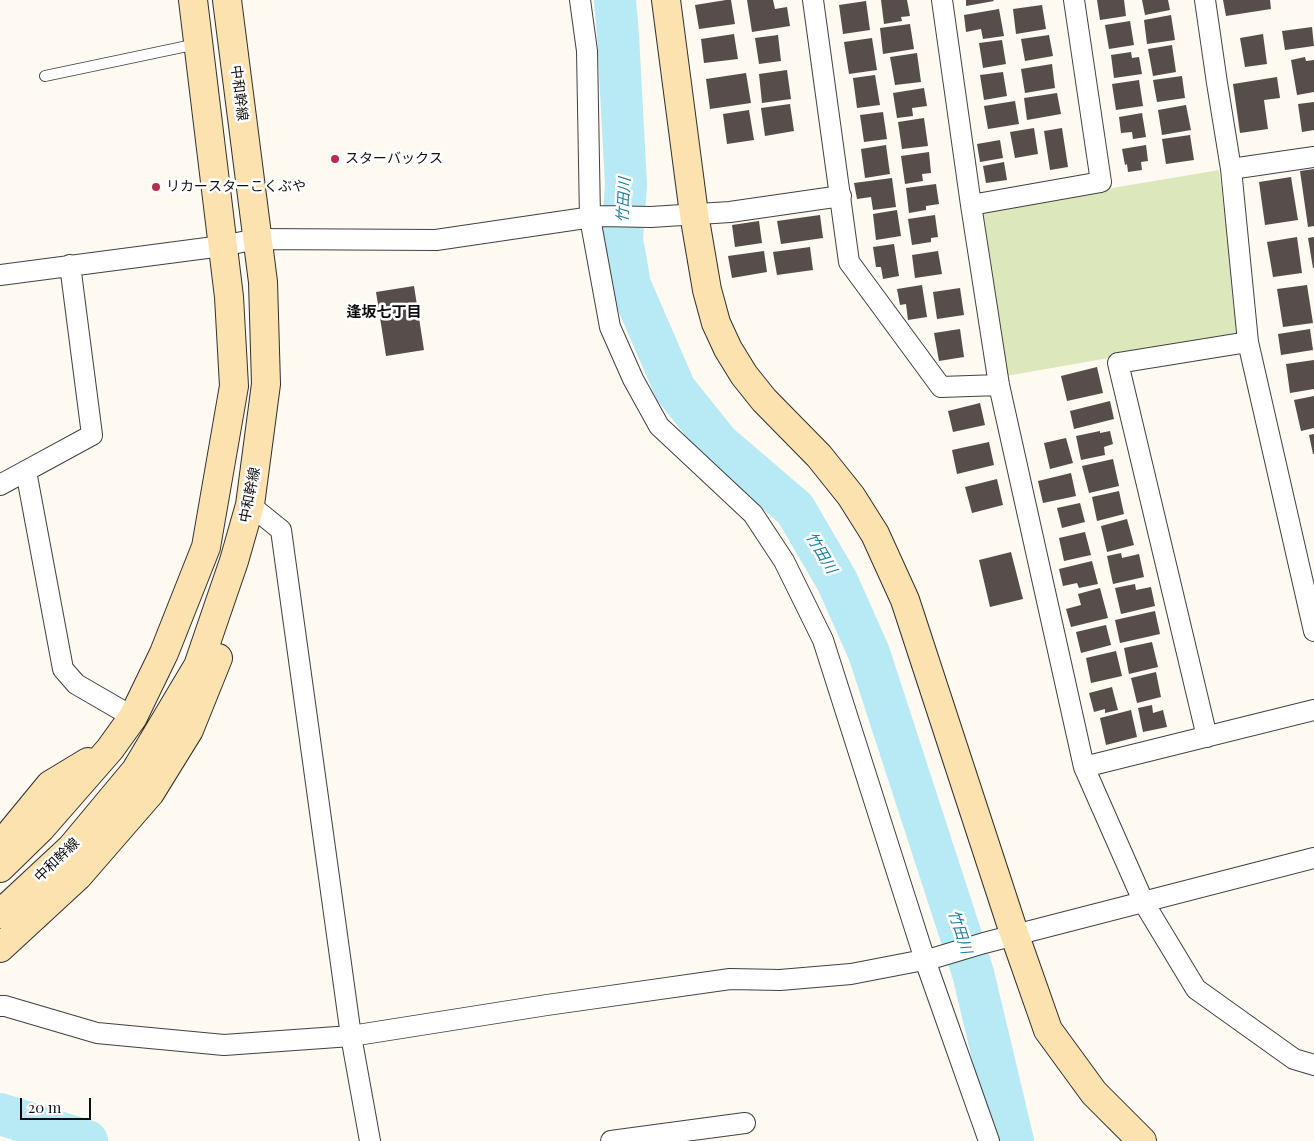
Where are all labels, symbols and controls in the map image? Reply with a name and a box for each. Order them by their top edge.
street label: 中和幹線 [227,64,251,122]
place label: スターバックス [345,151,443,167]
marker: スターバックス [329,153,341,165]
water label: 竹田川 [614,177,634,223]
place label: リカースターこくぶや [166,179,306,195]
marker: リカースターこくぶや [150,181,162,193]
district label: 逢坂七丁目 [347,303,421,321]
street label: 中和幹線 [236,466,264,524]
water label: 竹田川 [802,529,840,577]
street label: 中和幹線 [31,835,83,885]
water label: 竹田川 [944,908,976,956]
scale bar [22,1088,94,1120]
text: 20 m [28,1097,61,1117]

